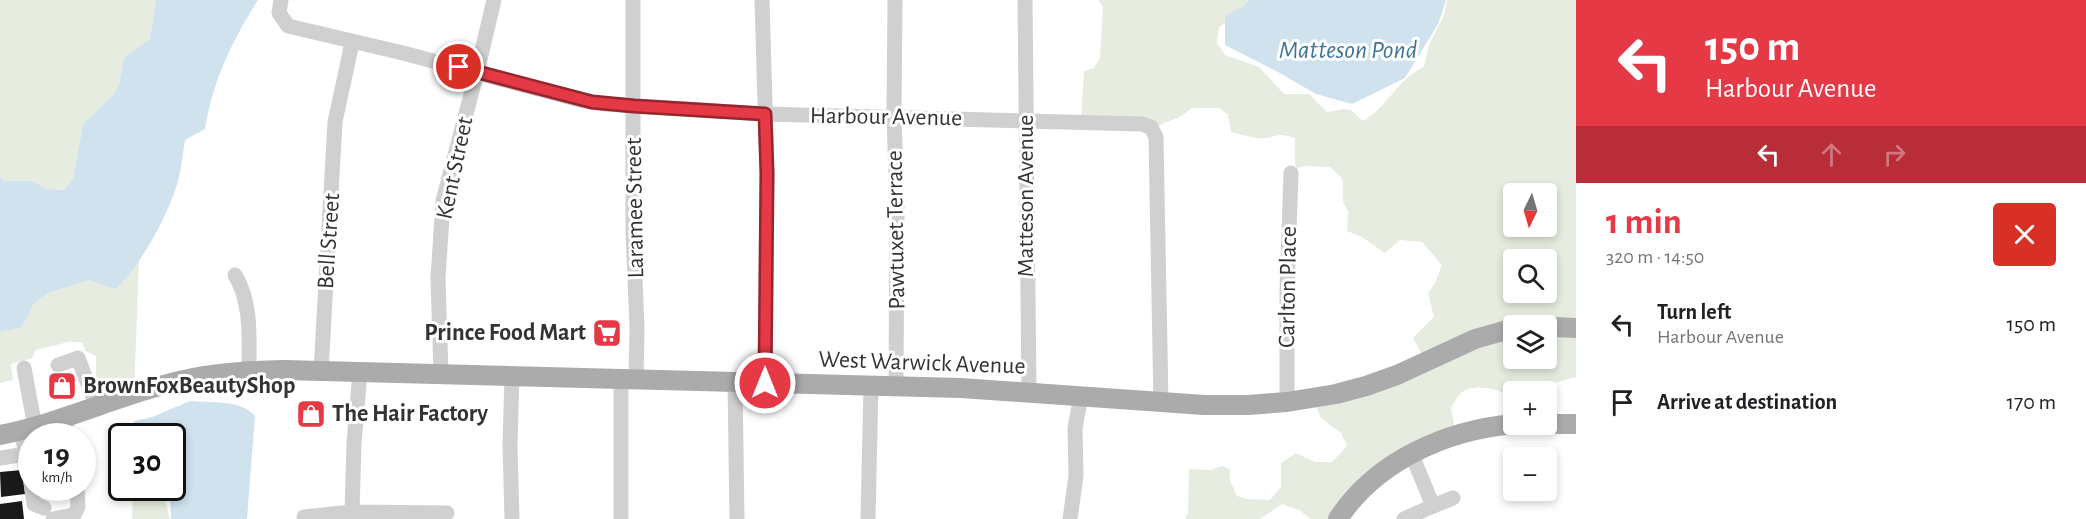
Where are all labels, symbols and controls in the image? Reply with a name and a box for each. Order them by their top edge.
icon: left [1606,24,1684,102]
text: 150 m [1705,26,1800,68]
water label: Matteson Pond [1279,37,1418,63]
pin [433,41,484,92]
icon: arrive [442,50,475,83]
text: Harbour Avenue [1705,75,1876,102]
street label: Harbour Avenue [810,104,962,130]
street label: Kent Street [432,114,478,221]
street label: Matteson Avenue [1014,115,1038,277]
street label: Laramee Street [622,137,648,279]
icon: left [1752,138,1785,171]
icon: ahead [1815,138,1848,171]
icon: right [1878,138,1911,171]
street label: Pawtuxet Terrace [883,150,909,310]
north arrow [1503,183,1557,237]
map controls [1503,183,1557,501]
street label: Bell Street [314,192,344,290]
button: close [1993,203,2056,266]
text: 1 min [1606,204,1682,240]
street label: Carlton Place [1275,226,1301,348]
text: 320 m · 14:50 [1606,247,1704,267]
button: search [1503,249,1557,303]
text: Turn left [1657,301,1731,323]
icon: left [1606,308,1639,341]
text: 150 m [2006,313,2056,335]
button: layers [1503,315,1557,369]
supermarket icon: Prince Food Mart [591,317,623,349]
place label: Prince Food Mart [424,321,586,345]
text: Harbour Avenue [1657,327,1784,347]
street label: West Warwick Avenue [818,347,1026,379]
position arrow [733,351,797,415]
shop icon: BrownFoxBeautyShop [46,370,78,402]
place label: BrownFoxBeautyShop [83,374,295,398]
button: + [1503,381,1557,435]
icon: arrive [1606,386,1639,419]
text: Arrive at destination [1657,391,1837,413]
text: 170 m [2006,391,2056,413]
shop icon: The Hair Factory [295,398,327,430]
place label: The Hair Factory [332,402,488,426]
speed limit sign: 30 [108,423,186,501]
text: 19 [44,440,70,470]
button: − [1503,447,1557,501]
text: km/h [42,470,72,485]

